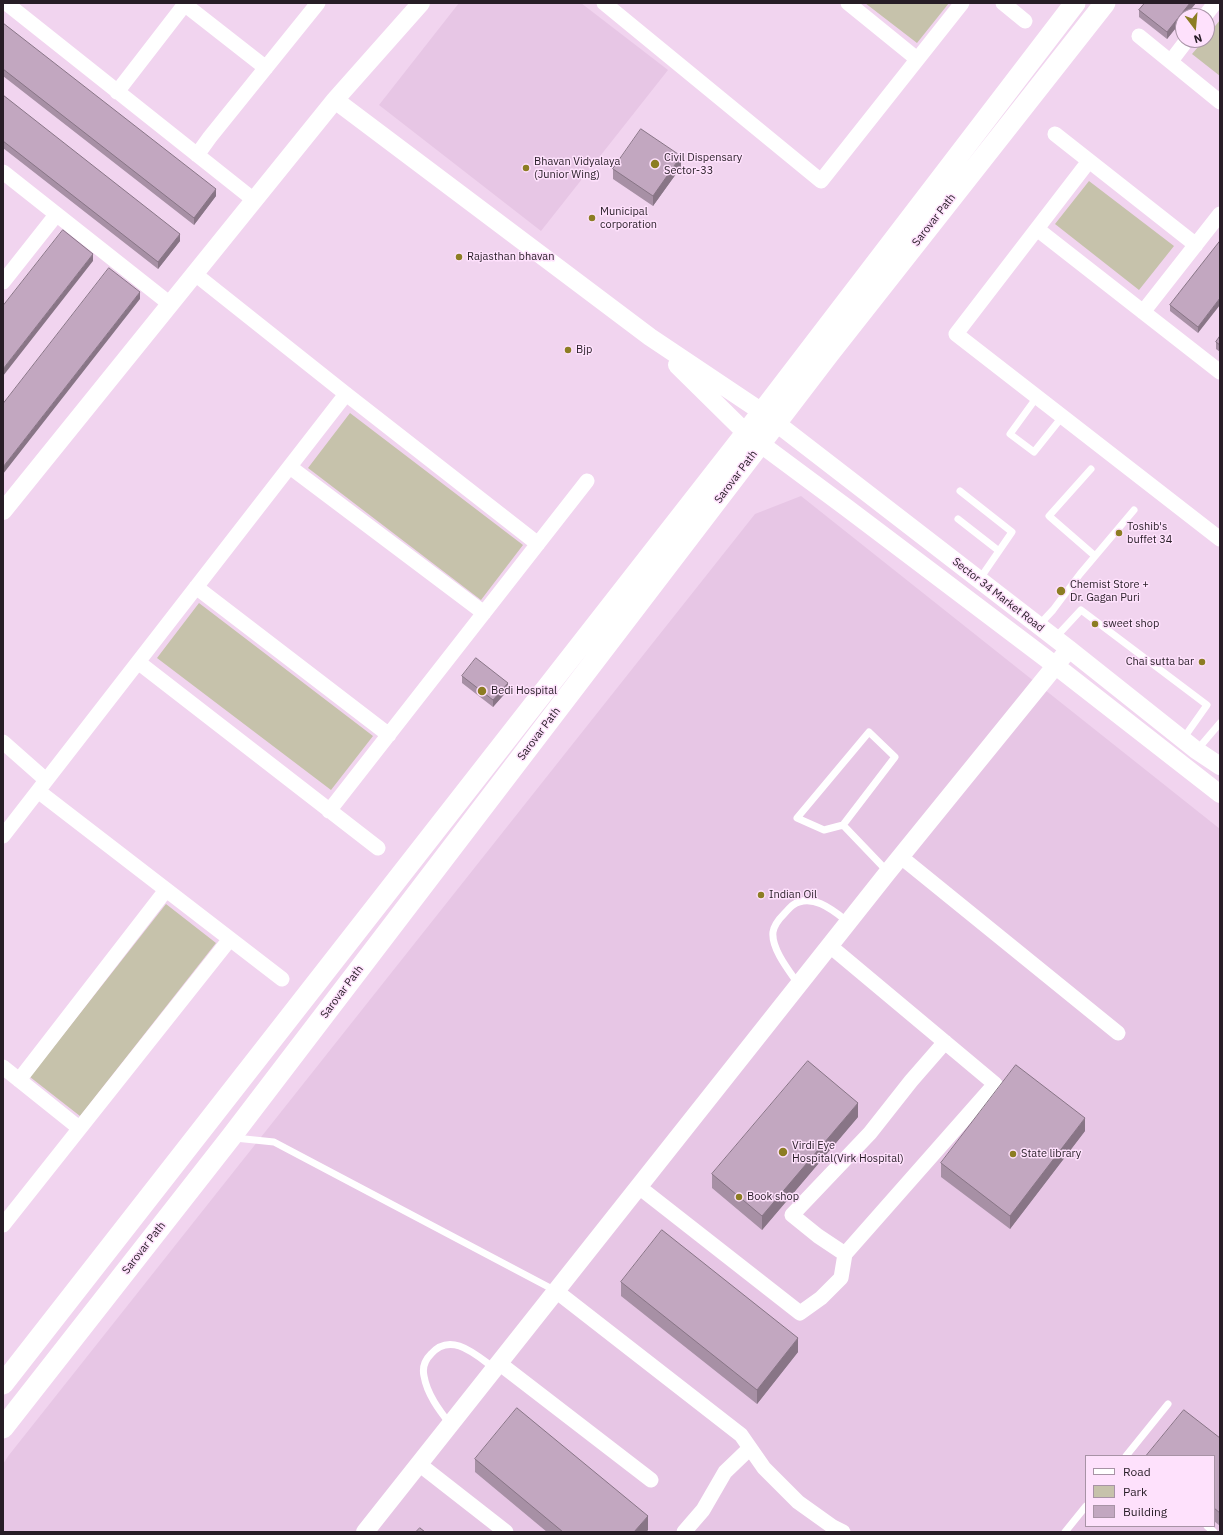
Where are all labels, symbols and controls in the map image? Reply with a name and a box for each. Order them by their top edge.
north arrow [1175,8,1215,48]
text: N [1192,31,1204,46]
place label: Civil Dispensary Sector-33 [664,151,742,177]
place label: Bhavan Vidyalaya (Junior Wing) [534,155,620,181]
marker: Civil Dispensary Sector-33 [649,158,661,170]
marker: Bhavan Vidyalaya (Junior Wing) [521,163,531,173]
street label: Sarovar Path [910,191,958,249]
place label: Municipal corporation [600,205,657,231]
marker: Municipal corporation [587,213,597,223]
place label: Rajasthan bhavan [467,250,554,264]
marker: Rajasthan bhavan [454,252,464,262]
place label: Bjp [576,343,592,357]
marker: Bjp [563,345,573,355]
street label: Sarovar Path [712,448,760,506]
place label: Toshib's buffet 34 [1127,520,1172,546]
marker: Toshib's buffet 34 [1114,528,1124,538]
street label: Sector 34 Market Road [950,555,1046,635]
place label: Chemist Store + Dr. Gagan Puri [1070,578,1149,604]
marker: Chemist Store + Dr. Gagan Puri [1055,585,1067,597]
place label: sweet shop [1103,617,1159,631]
marker: sweet shop [1090,619,1100,629]
place label: Chai sutta bar [1126,655,1194,669]
marker: Chai sutta bar [1197,657,1207,667]
place label: Bedi Hospital [491,684,557,698]
marker: Bedi Hospital [476,685,488,697]
street label: Sarovar Path [515,705,563,763]
place label: Indian Oil [769,888,817,902]
marker: Indian Oil [756,890,766,900]
street label: Sarovar Path [318,963,366,1021]
place label: Virdi Eye Hospital(Virk Hospital) [792,1139,904,1165]
marker: Virdi Eye Hospital(Virk Hospital) [777,1146,789,1158]
place label: State library [1021,1147,1081,1161]
marker: State library [1008,1149,1018,1159]
place label: Book shop [747,1190,799,1204]
marker: Book shop [734,1192,744,1202]
street label: Sarovar Path [120,1219,168,1277]
legend [1085,1455,1215,1527]
text: Road [1123,1464,1151,1479]
text: Park [1123,1484,1147,1499]
text: Building [1123,1504,1167,1519]

